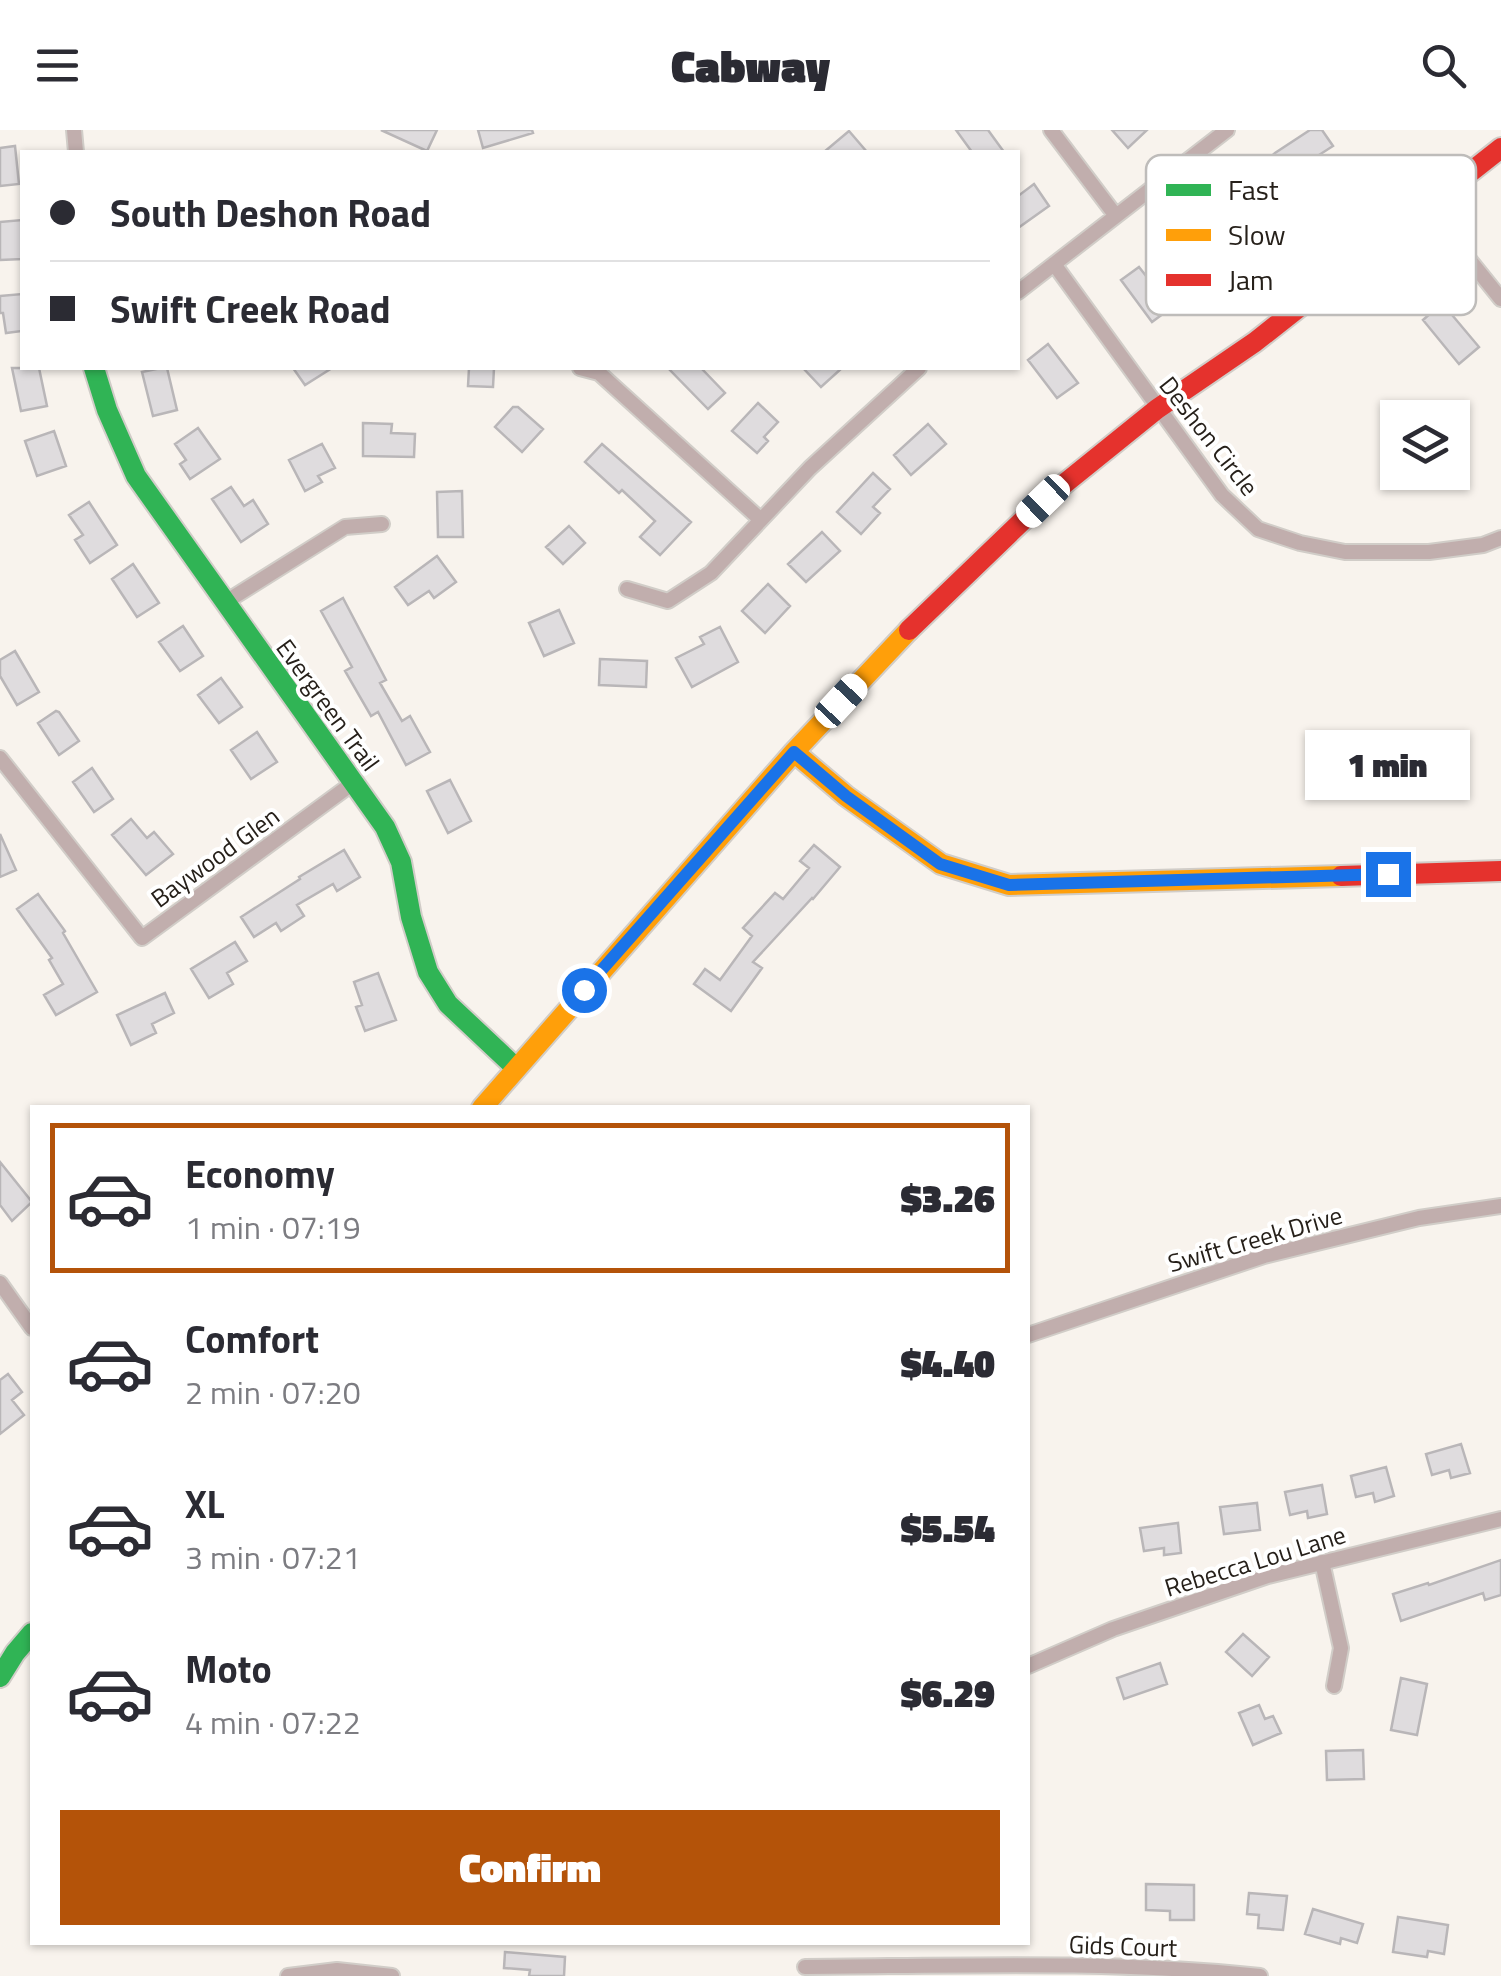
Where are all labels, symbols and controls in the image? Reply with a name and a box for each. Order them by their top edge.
text: Cabway [671,31,830,99]
icon: menu [30,38,85,93]
icon: search [1416,38,1471,93]
legend [1146,155,1476,315]
text: Fast [1228,168,1279,211]
text: South Deshon Road [110,184,431,242]
text: Slow [1228,213,1286,256]
text: Jam [1228,258,1274,301]
text: Swift Creek Road [110,280,391,338]
street label: Deshon Circle [1150,368,1268,504]
map controls [1380,400,1470,490]
button: layers [1380,400,1470,490]
car [1011,469,1075,533]
street label: Evergreen Trail [267,631,389,779]
car [810,669,872,733]
callout: 1 min [1306,729,1470,799]
text: 1 min [1348,741,1427,789]
street label: Baywood Glen [143,797,287,917]
route end [1366,852,1411,897]
route start [562,968,607,1013]
text: Economy [185,1145,335,1203]
icon: car [65,1153,155,1243]
text: $3.26 [901,1169,995,1227]
street label: Swift Creek Drive [1163,1196,1347,1282]
text: 1 min · 07:19 [185,1203,361,1251]
text: Comfort [185,1310,319,1368]
icon: car [65,1318,155,1408]
text: $4.40 [901,1334,995,1392]
text: 2 min · 07:20 [185,1368,361,1416]
text: XL [185,1475,225,1533]
icon: car [65,1483,155,1573]
text: $5.54 [901,1499,995,1557]
street label: Rebecca Lou Lane [1160,1515,1350,1607]
text: 3 min · 07:21 [185,1533,361,1581]
text: Moto [185,1640,272,1698]
icon: car [65,1648,155,1738]
text: $6.29 [901,1664,995,1722]
text: 4 min · 07:22 [185,1698,361,1746]
button: Confirm [60,1810,1000,1925]
street label: Gids Court [1068,1925,1178,1967]

